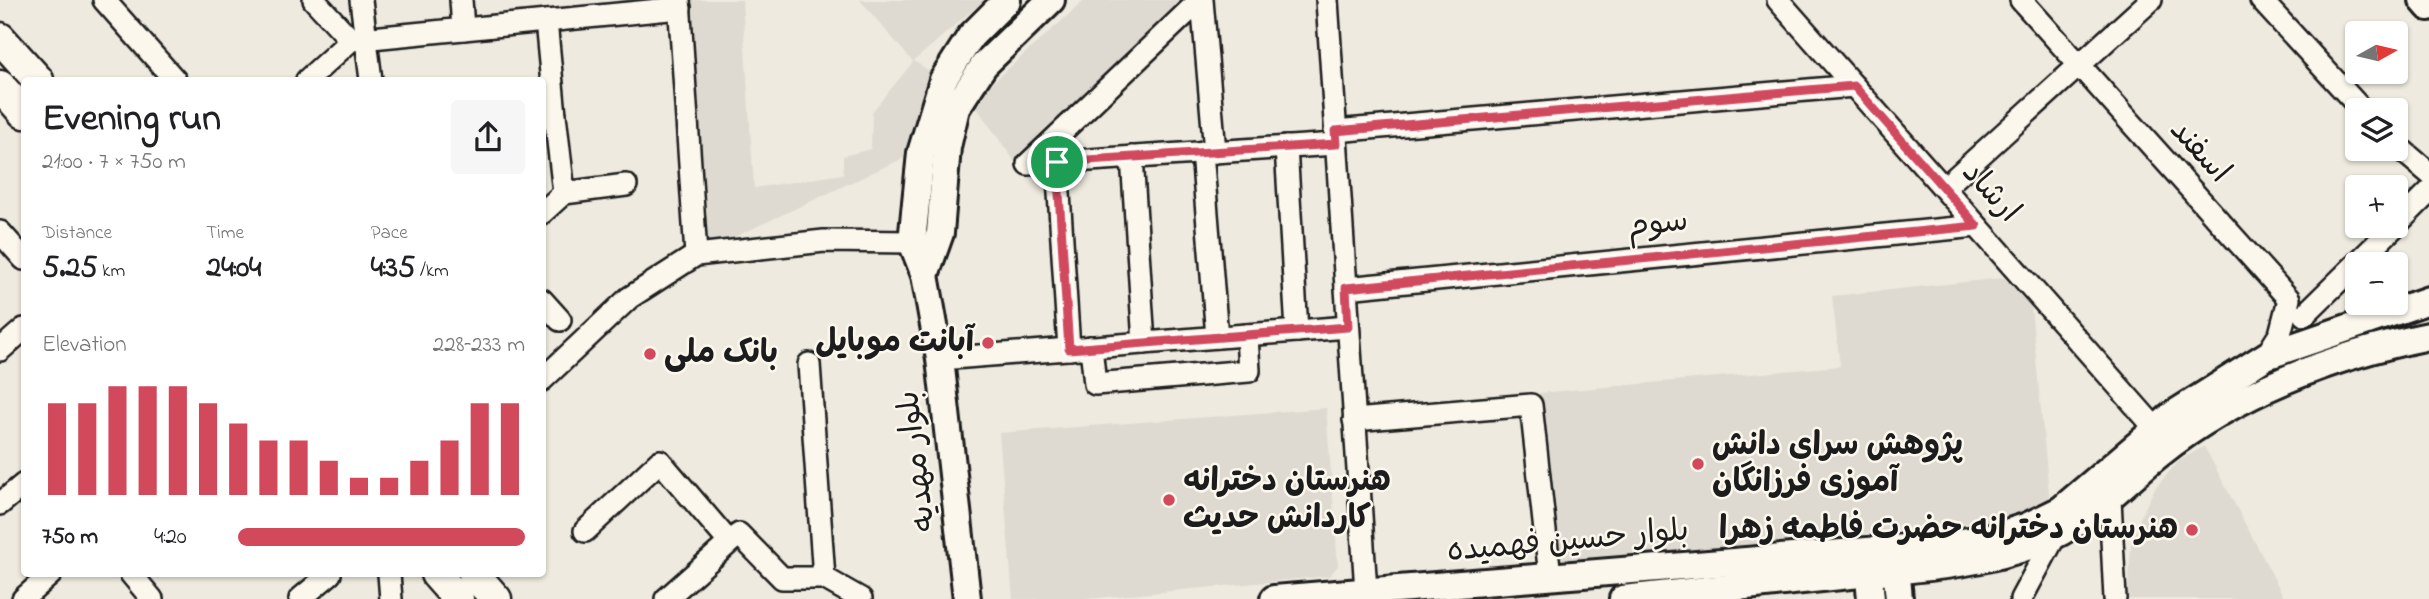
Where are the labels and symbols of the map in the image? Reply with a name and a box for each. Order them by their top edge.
north arrow [2345,21,2408,84]
street label: اسفند [2157,109,2241,195]
pin [1027,132,1087,192]
street label: ارشاد [1949,152,2031,234]
street label: سوم [1625,198,1691,252]
place label: آبانت موبایل [815,320,976,367]
place label: بانک ملی [664,331,778,378]
marker: آبانت موبایل [980,335,996,351]
marker: بانک ملی [642,346,658,362]
street label: بلوار مهدیه [886,388,950,534]
place label: پژوهش سرای دانش آموزی فرزانگان [1712,423,1964,507]
marker: پژوهش سرای دانش آموزی فرزانگان [1690,456,1706,472]
place label: هنرستان دخترانه کاردانش حدیث [1183,459,1391,543]
marker: هنرستان دخترانه کاردانش حدیث [1161,492,1177,508]
place label: هنرستان دخترانه حضرت فاطمه زهرا [1719,507,2178,554]
street label: بلوار حسین فهمیده [1445,508,1691,576]
marker: هنرستان دخترانه حضرت فاطمه زهرا [2184,522,2200,538]

